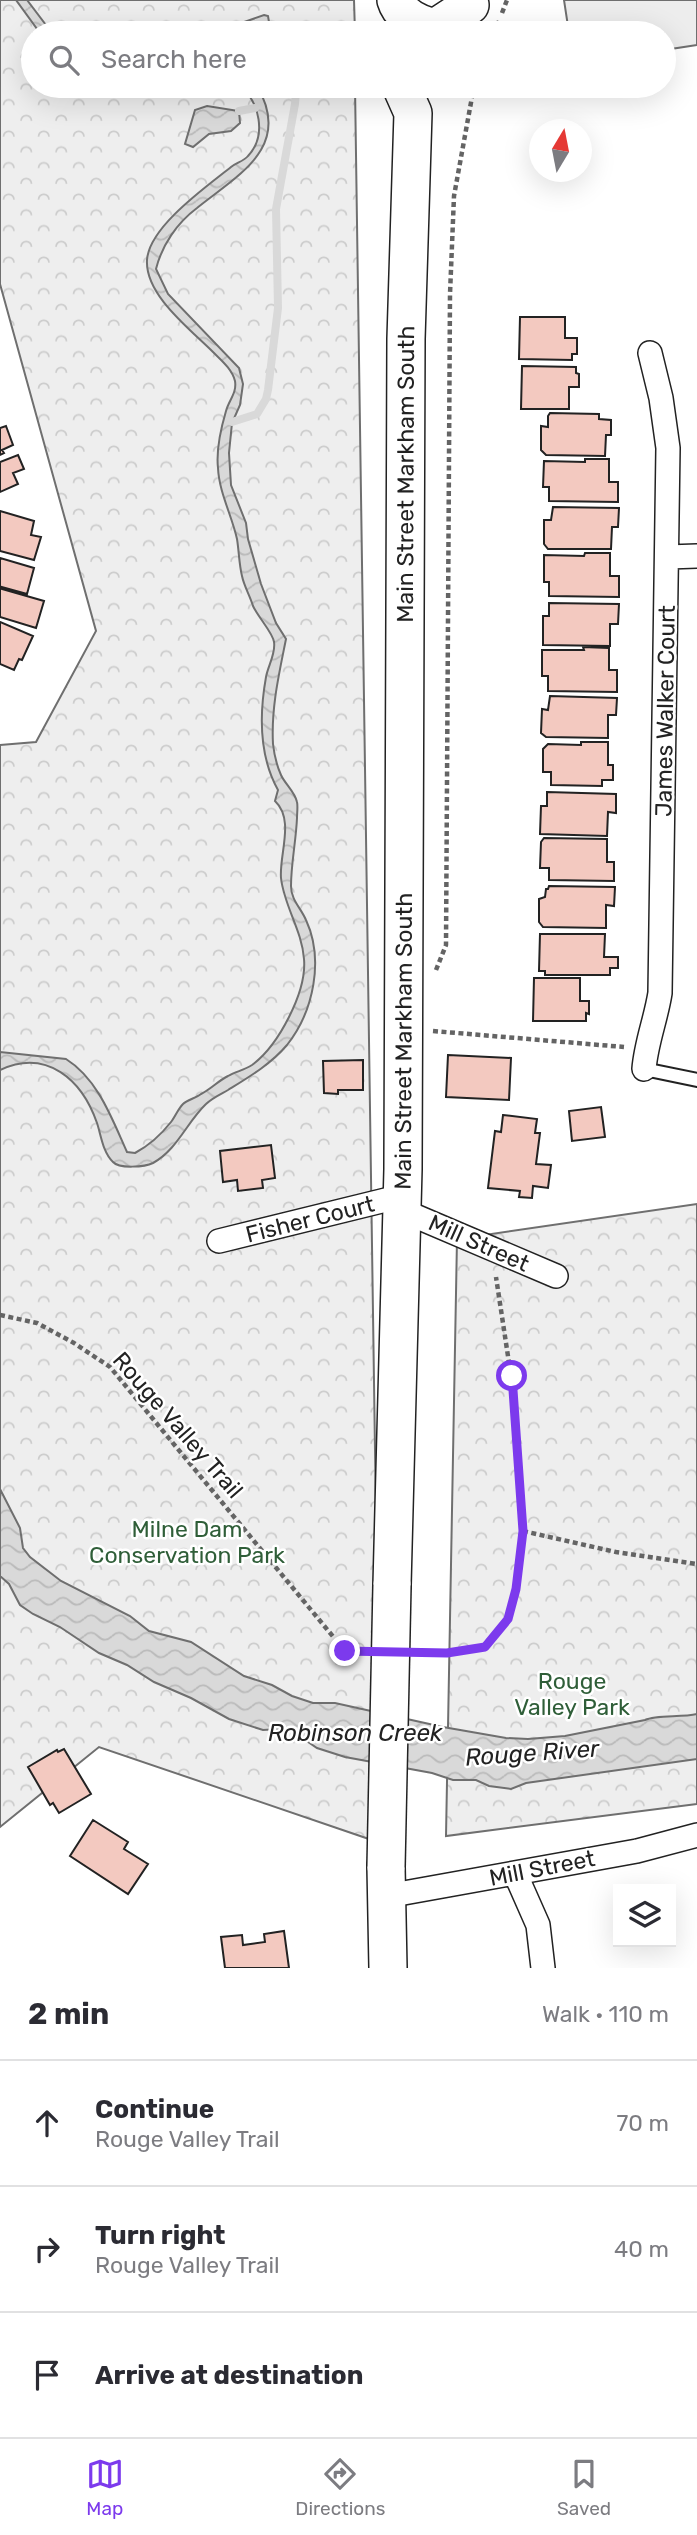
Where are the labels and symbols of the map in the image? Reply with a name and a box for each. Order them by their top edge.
north arrow [529,119,592,182]
street label: Main Street Markham South [391,325,420,623]
street label: James Walker Court [649,605,681,817]
street label: Main Street Markham South [388,893,418,1190]
street label: Fisher Court [243,1190,377,1248]
street label: Mill Street [424,1208,534,1278]
street label: Rouge Valley Trail [107,1346,249,1504]
route start [496,1360,527,1391]
park label: Milne Dam Conservation Park [89,1515,285,1569]
route end [329,1635,360,1666]
park label: Rouge Valley Park [514,1667,630,1721]
water label: Robinson Creek [268,1719,443,1747]
water label: Rouge River [464,1734,601,1772]
street label: Mill Street [487,1844,597,1892]

